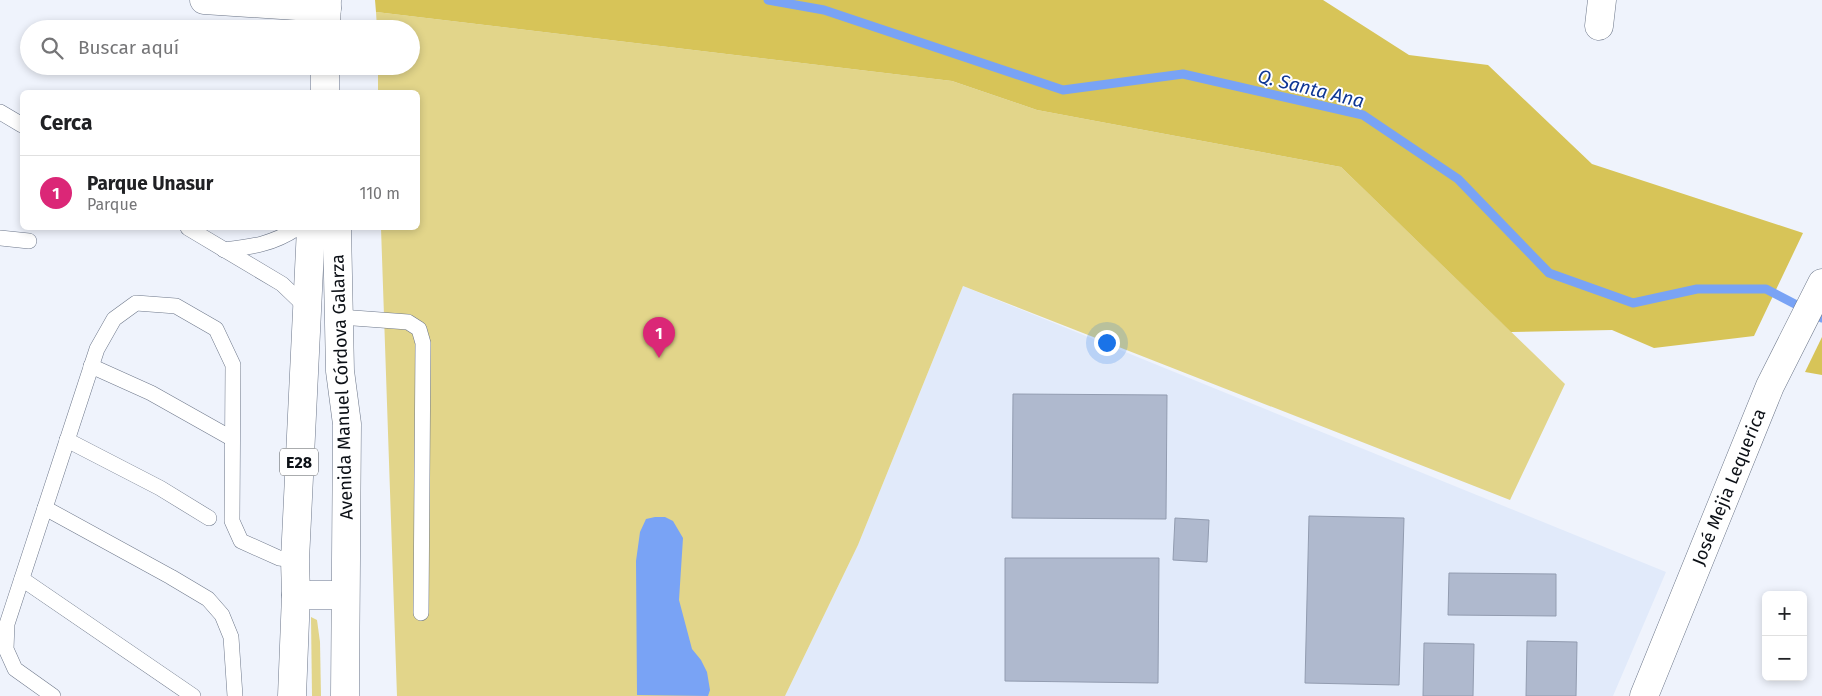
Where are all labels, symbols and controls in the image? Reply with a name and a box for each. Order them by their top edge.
search box [20,20,420,75]
icon: search [38,34,66,62]
text: Buscar aquí [78,36,179,59]
water label: Q. Santa Ana [1255,64,1366,113]
text: Cerca [40,110,92,136]
text: Parque Unasur [87,172,213,195]
text: 1 [52,184,60,203]
text: 110 m [359,184,400,203]
text: Parque [87,195,137,214]
street label: Avenida Manuel Córdova Galarza [326,254,358,520]
pin: 1 [643,317,675,358]
your location [1094,330,1120,356]
street label: José Mejia Lequerica [1688,405,1770,569]
road number: E28 [280,448,318,476]
map controls [1762,591,1807,681]
button: + [1762,591,1807,636]
button: − [1762,636,1807,681]

